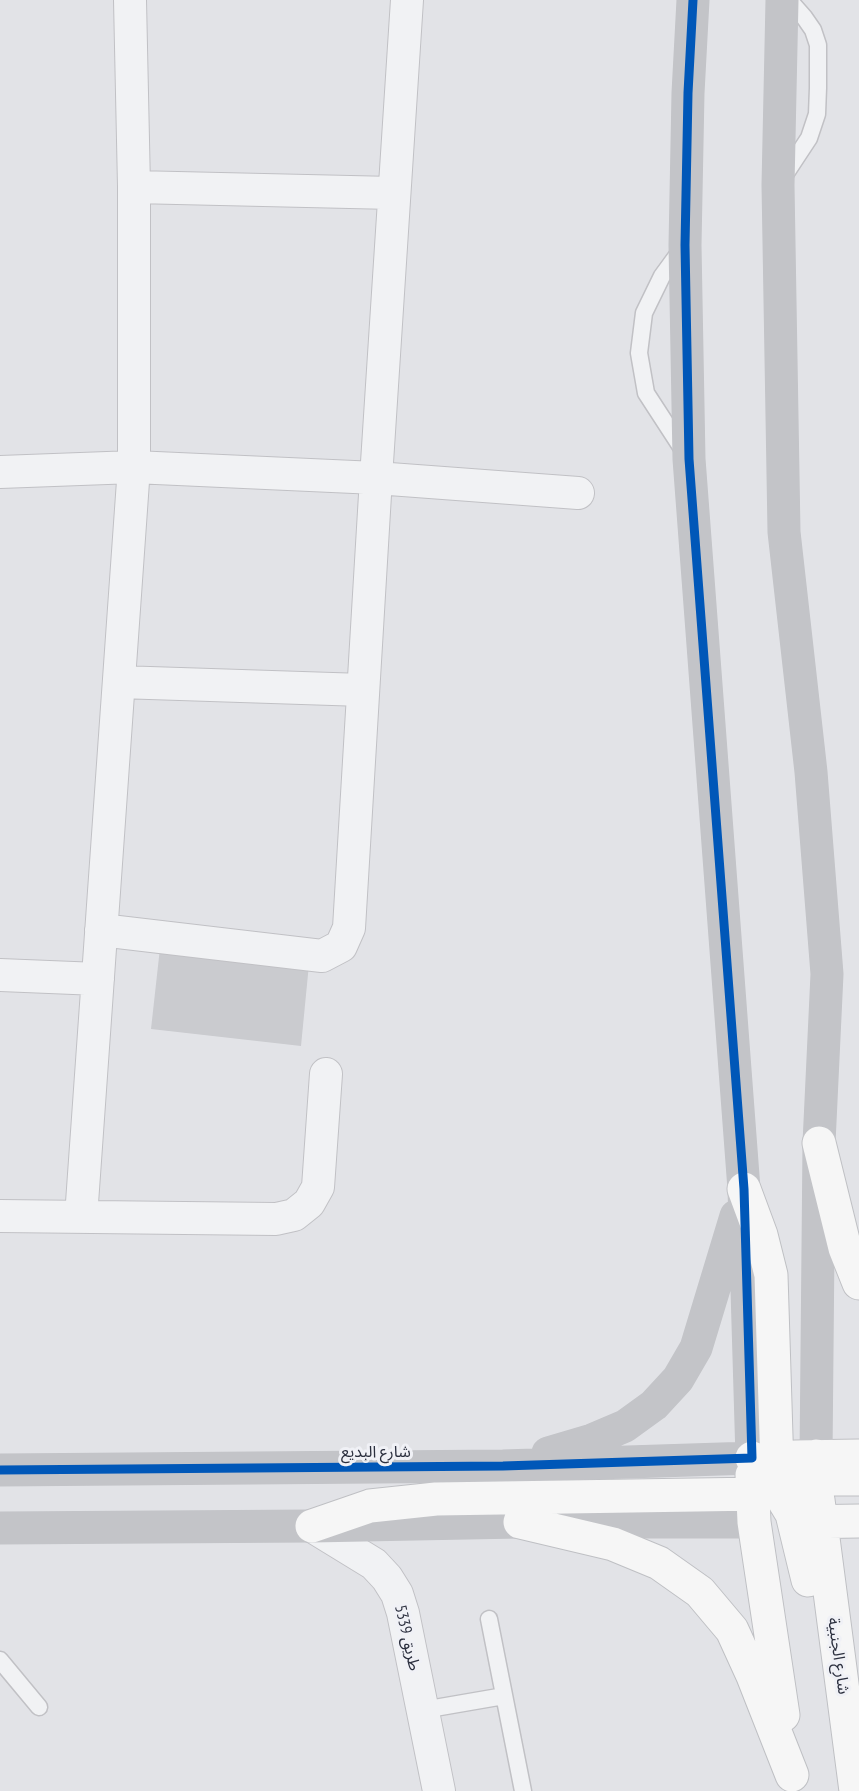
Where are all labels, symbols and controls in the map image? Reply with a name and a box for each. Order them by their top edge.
street label: شارع البديع [341,1442,411,1462]
street label: طريق 5339 [390,1603,424,1673]
street label: شارع الجنبية [823,1616,853,1696]

